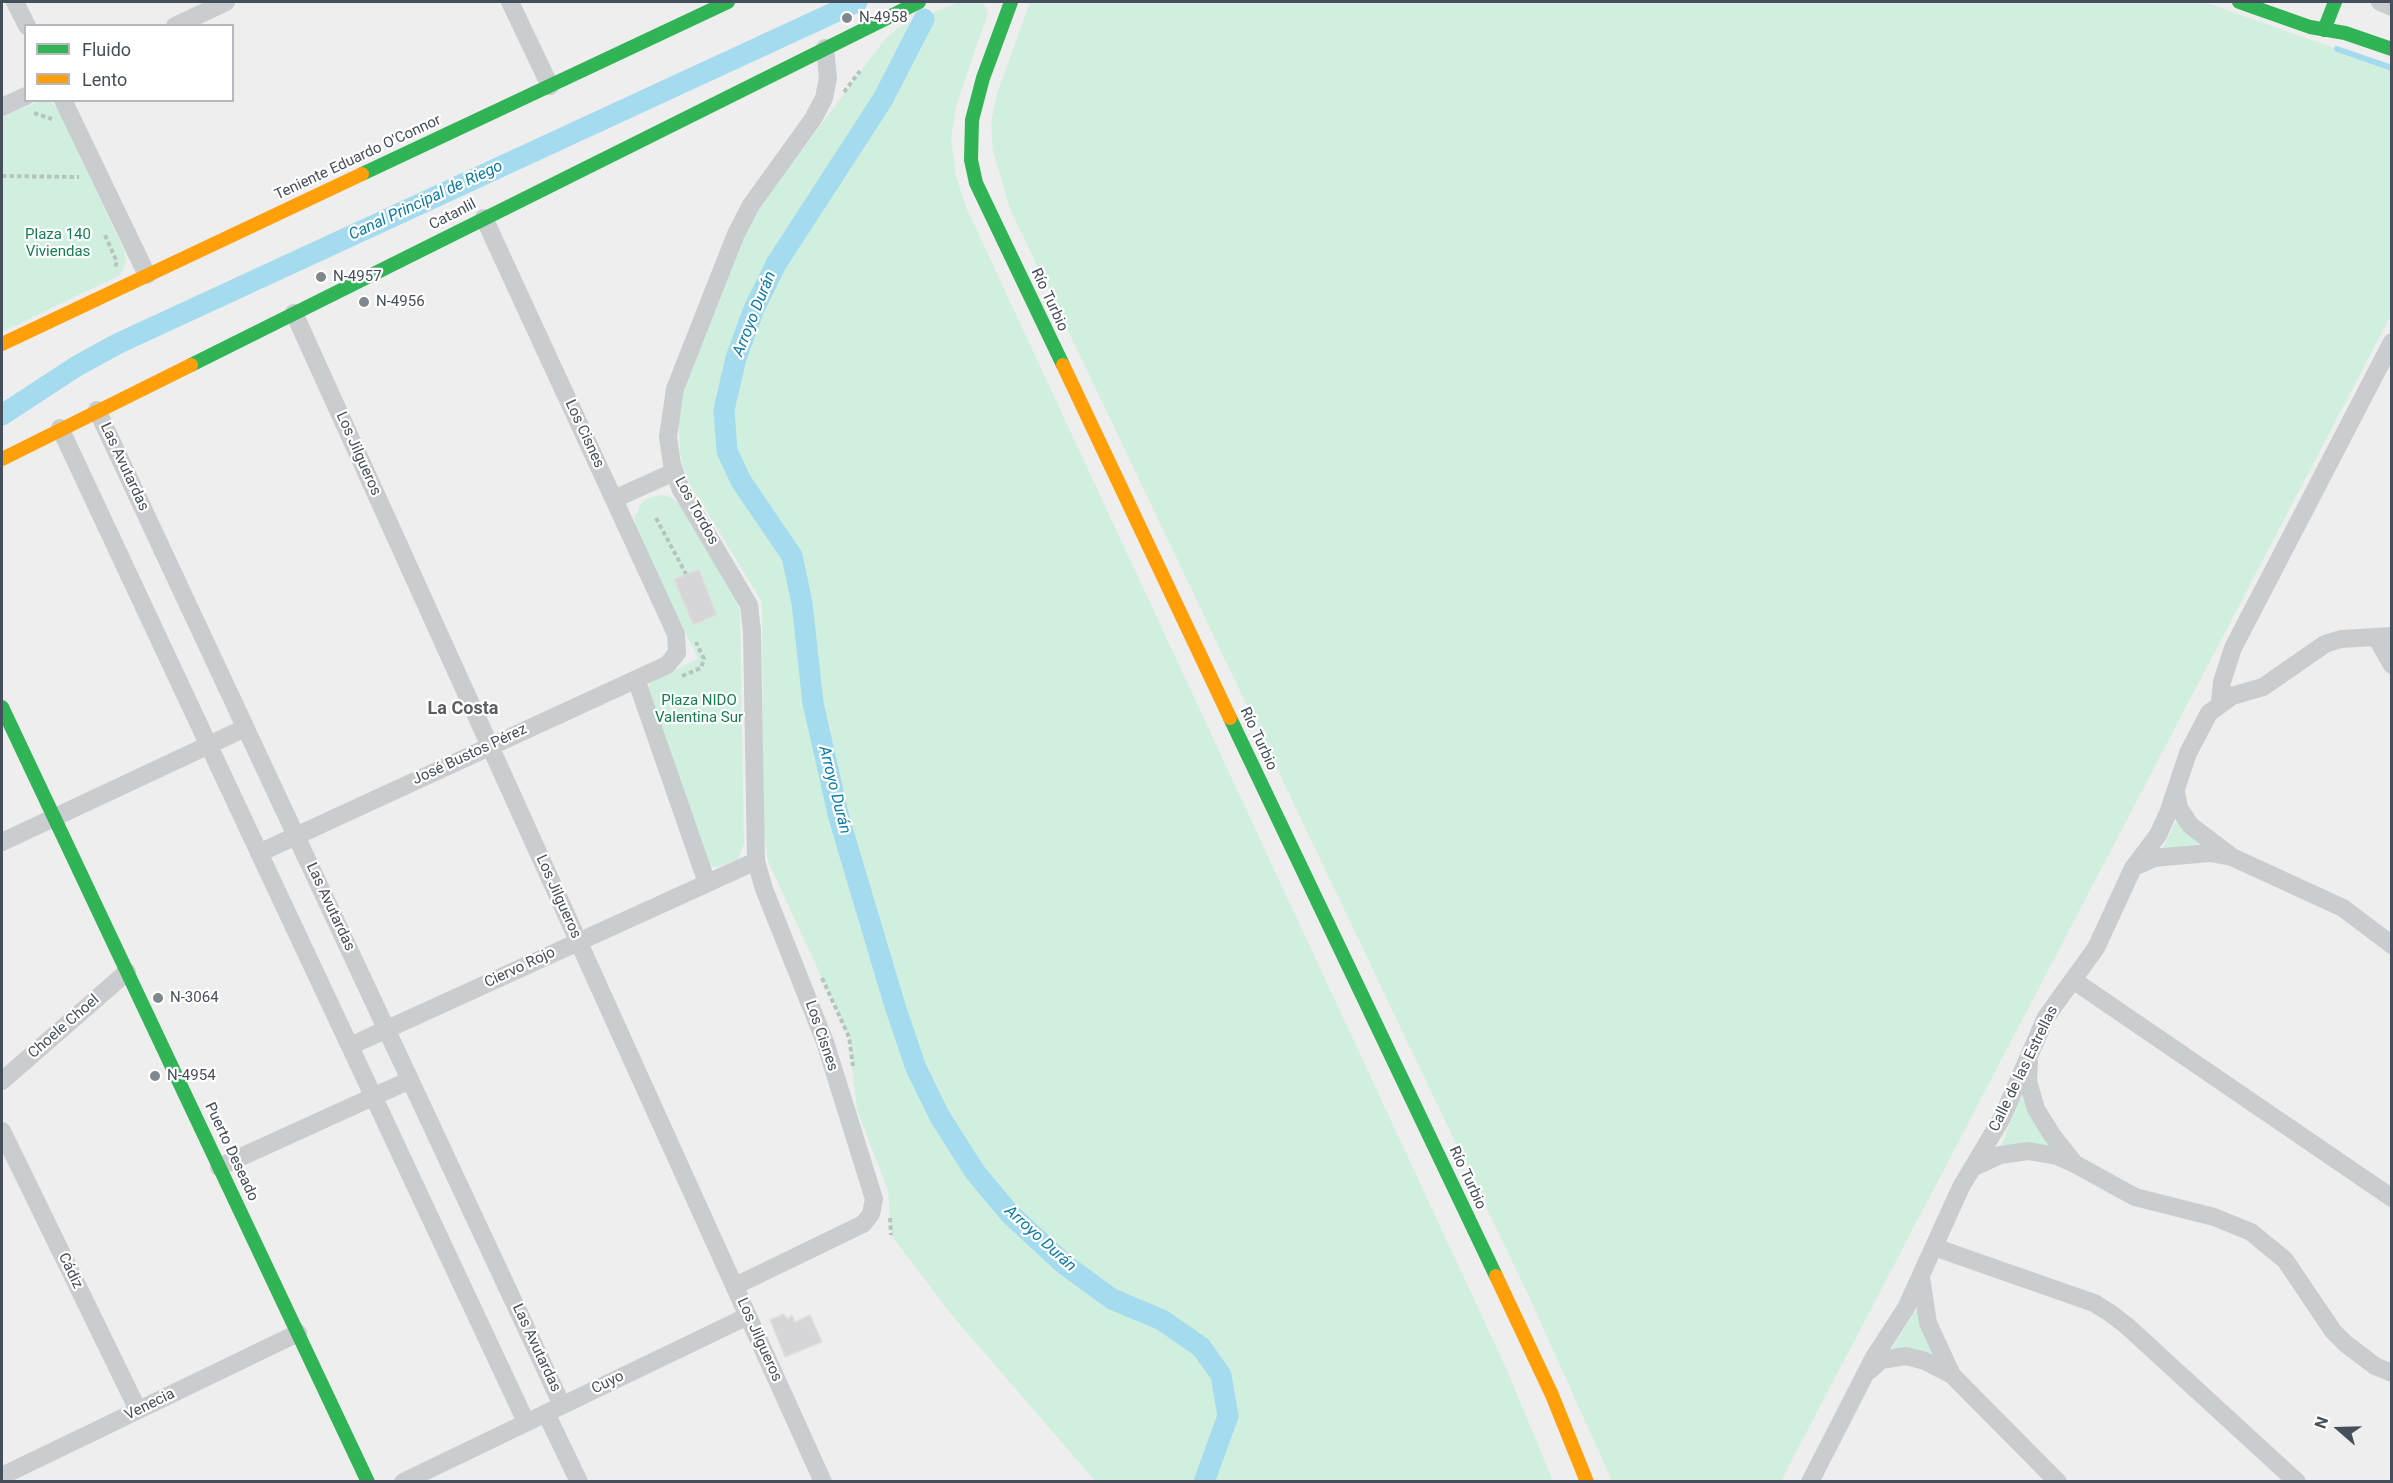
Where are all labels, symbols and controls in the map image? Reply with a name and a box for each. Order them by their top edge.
place label: N-4958 [859,9,908,27]
marker: N-4958 [840,11,854,25]
legend [24,24,234,102]
text: Fluido [82,39,131,60]
text: Lento [82,69,127,90]
street label: Teniente Eduardo O'Connor [272,112,444,204]
water label: Canal Principal de Riego [346,157,506,245]
street label: Catanlil [427,196,479,234]
park label: Plaza 140 Viviendas [25,226,91,261]
street label: Río Turbio [1027,266,1071,334]
place label: N-4957 [333,268,382,286]
water label: Arroyo Durán [729,269,781,359]
marker: N-4957 [314,270,328,284]
place label: N-4956 [376,293,425,311]
marker: N-4956 [357,295,371,309]
street label: Los Cisnes [560,397,608,471]
street label: Los Jilgueros [332,409,384,499]
street label: Las Avutardas [96,420,152,514]
street label: Los Tordos [670,474,722,548]
park label: Plaza NIDO Valentina Sur [655,692,743,727]
district label: La Costa [428,698,498,720]
street label: Río Turbio [1236,705,1280,773]
street label: José Bustos Pérez [410,721,530,789]
water label: Arroyo Durán [814,744,854,836]
street label: Los Jilgueros [532,852,584,942]
street label: Las Avutardas [302,860,358,954]
street label: Ciervo Rojo [482,944,558,992]
place label: N-3064 [170,989,219,1007]
street label: Choele Choel [25,991,103,1063]
marker: N-3064 [151,991,165,1005]
street label: Los Cisnes [801,998,841,1074]
street label: Calle de las Estrellas [1986,1003,2062,1135]
place label: N-4954 [167,1067,216,1085]
marker: N-4954 [148,1069,162,1083]
street label: Puerto Deseado [200,1100,262,1204]
street label: Río Turbio [1445,1144,1489,1212]
water label: Arroyo Durán [1000,1202,1080,1276]
street label: Cádiz [54,1250,86,1292]
street label: Los Jilgueros [733,1295,785,1385]
street label: Las Avutardas [508,1301,564,1395]
street label: Cuyo [589,1368,627,1398]
street label: Venecia [122,1385,178,1425]
north arrow [2309,1399,2369,1459]
text: N [2311,1414,2332,1431]

